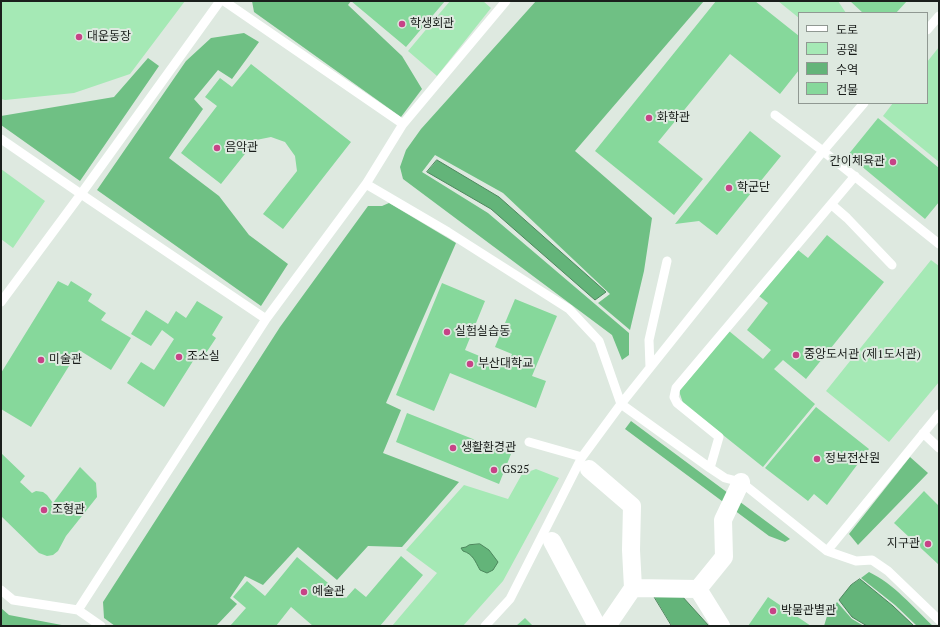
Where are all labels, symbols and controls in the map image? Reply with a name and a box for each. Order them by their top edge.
legend [798,12,928,104]
place label: 학생회관 [410,17,454,31]
marker: 학생회관 [397,19,407,29]
text: 도로 [836,22,858,37]
place label: 대운동장 [87,30,131,44]
marker: 대운동장 [74,32,84,42]
text: 공원 [836,42,858,57]
text: 수역 [836,62,858,77]
text: 건물 [836,82,858,97]
place label: 화학관 [657,111,690,125]
marker: 화학관 [644,113,654,123]
place label: 음악관 [225,141,258,155]
marker: 음악관 [212,143,222,153]
place label: 간이체육관 [830,155,885,169]
marker: 간이체육관 [888,157,898,167]
place label: 학군단 [737,181,770,195]
marker: 학군단 [724,183,734,193]
place label: 실험실습동 [455,325,510,339]
marker: 실험실습동 [442,327,452,337]
place label: 중앙도서관 (제1도서관) [804,348,921,362]
place label: 조소실 [187,350,220,364]
marker: 중앙도서관 (제1도서관) [791,350,801,360]
marker: 조소실 [174,352,184,362]
place label: 미술관 [49,353,82,367]
marker: 미술관 [36,355,46,365]
place label: 부산대학교 [478,357,533,371]
marker: 부산대학교 [465,359,475,369]
place label: 생활환경관 [461,441,516,455]
marker: 생활환경관 [448,443,458,453]
place label: 정보전산원 [825,452,880,466]
marker: 정보전산원 [812,454,822,464]
place label: GS25 [502,463,529,477]
marker: GS25 [489,465,499,475]
place label: 조형관 [52,503,85,517]
marker: 조형관 [39,505,49,515]
place label: 지구관 [887,537,920,551]
marker: 지구관 [923,539,933,549]
place label: 예술관 [312,585,345,599]
marker: 예술관 [299,587,309,597]
place label: 박물관별관 [781,604,836,618]
marker: 박물관별관 [768,606,778,616]

